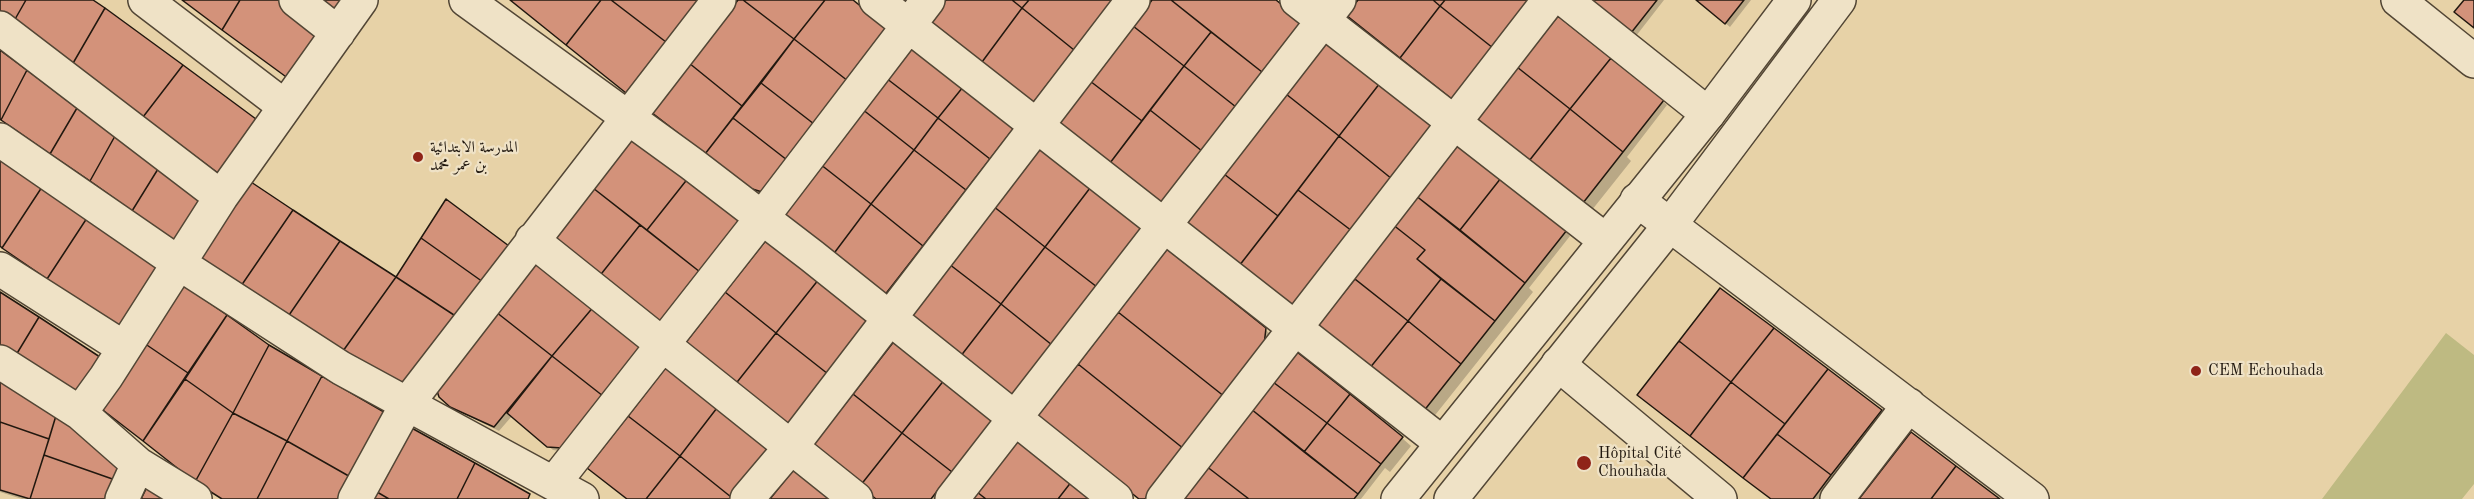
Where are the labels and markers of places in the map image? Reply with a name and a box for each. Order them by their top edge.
place label: المدرسة الابتدائية بن عمر محمد [430,138,518,176]
marker: المدرسة الابتدائية بن عمر محمد [411,150,425,164]
place label: CEM Echouhada [2208,361,2324,381]
marker: CEM Echouhada [2189,364,2203,378]
place label: Hôpital Cité Chouhada [1598,444,1681,482]
marker: Hôpital Cité Chouhada [1575,454,1593,472]

